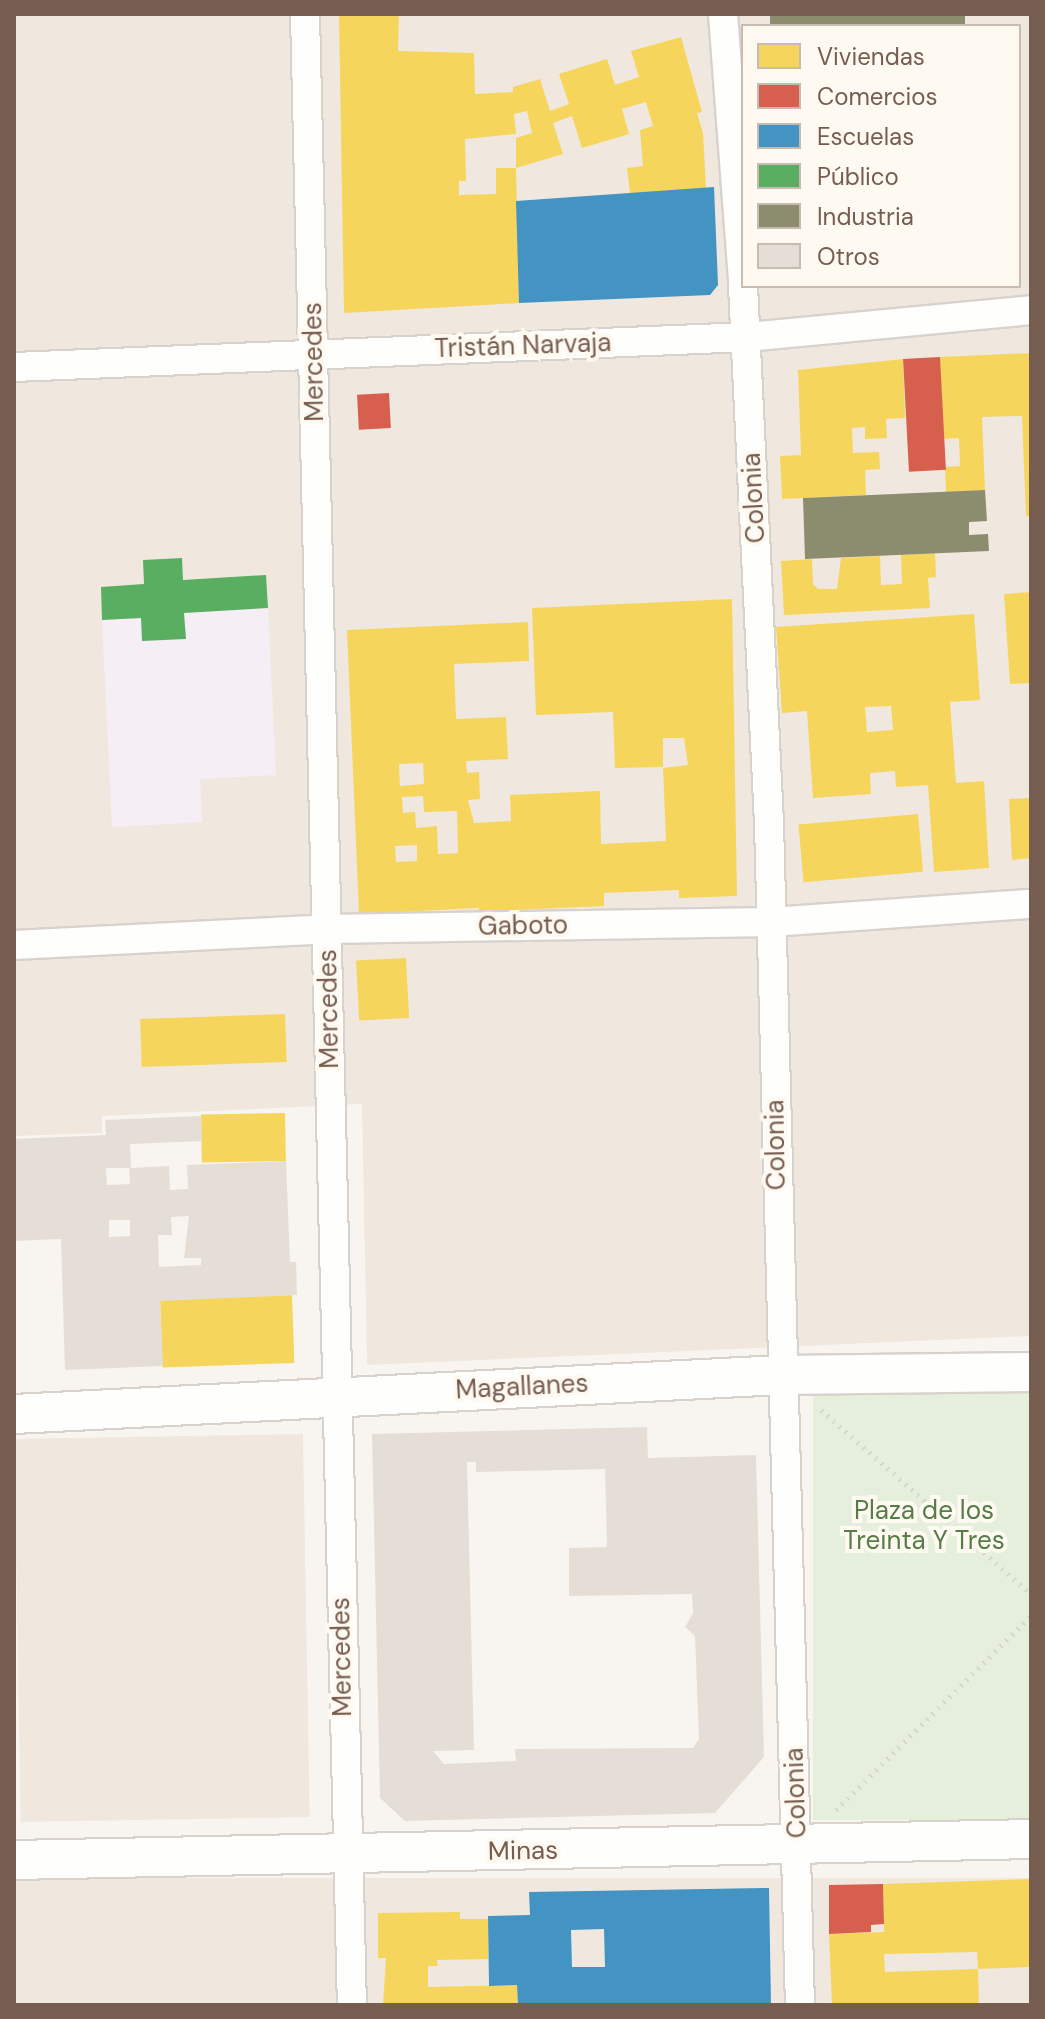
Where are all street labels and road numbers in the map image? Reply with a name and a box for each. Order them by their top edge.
street label: Mercedes [297,302,331,422]
street label: Tristán Narvaja [434,327,612,365]
street label: Colonia [736,452,772,544]
street label: Gaboto [478,910,568,942]
street label: Mercedes [312,949,346,1069]
street label: Colonia [760,1099,792,1191]
street label: Magallanes [455,1368,589,1406]
street label: Mercedes [325,1597,359,1717]
street label: Colonia [779,1747,813,1839]
street label: Minas [488,1835,558,1867]

